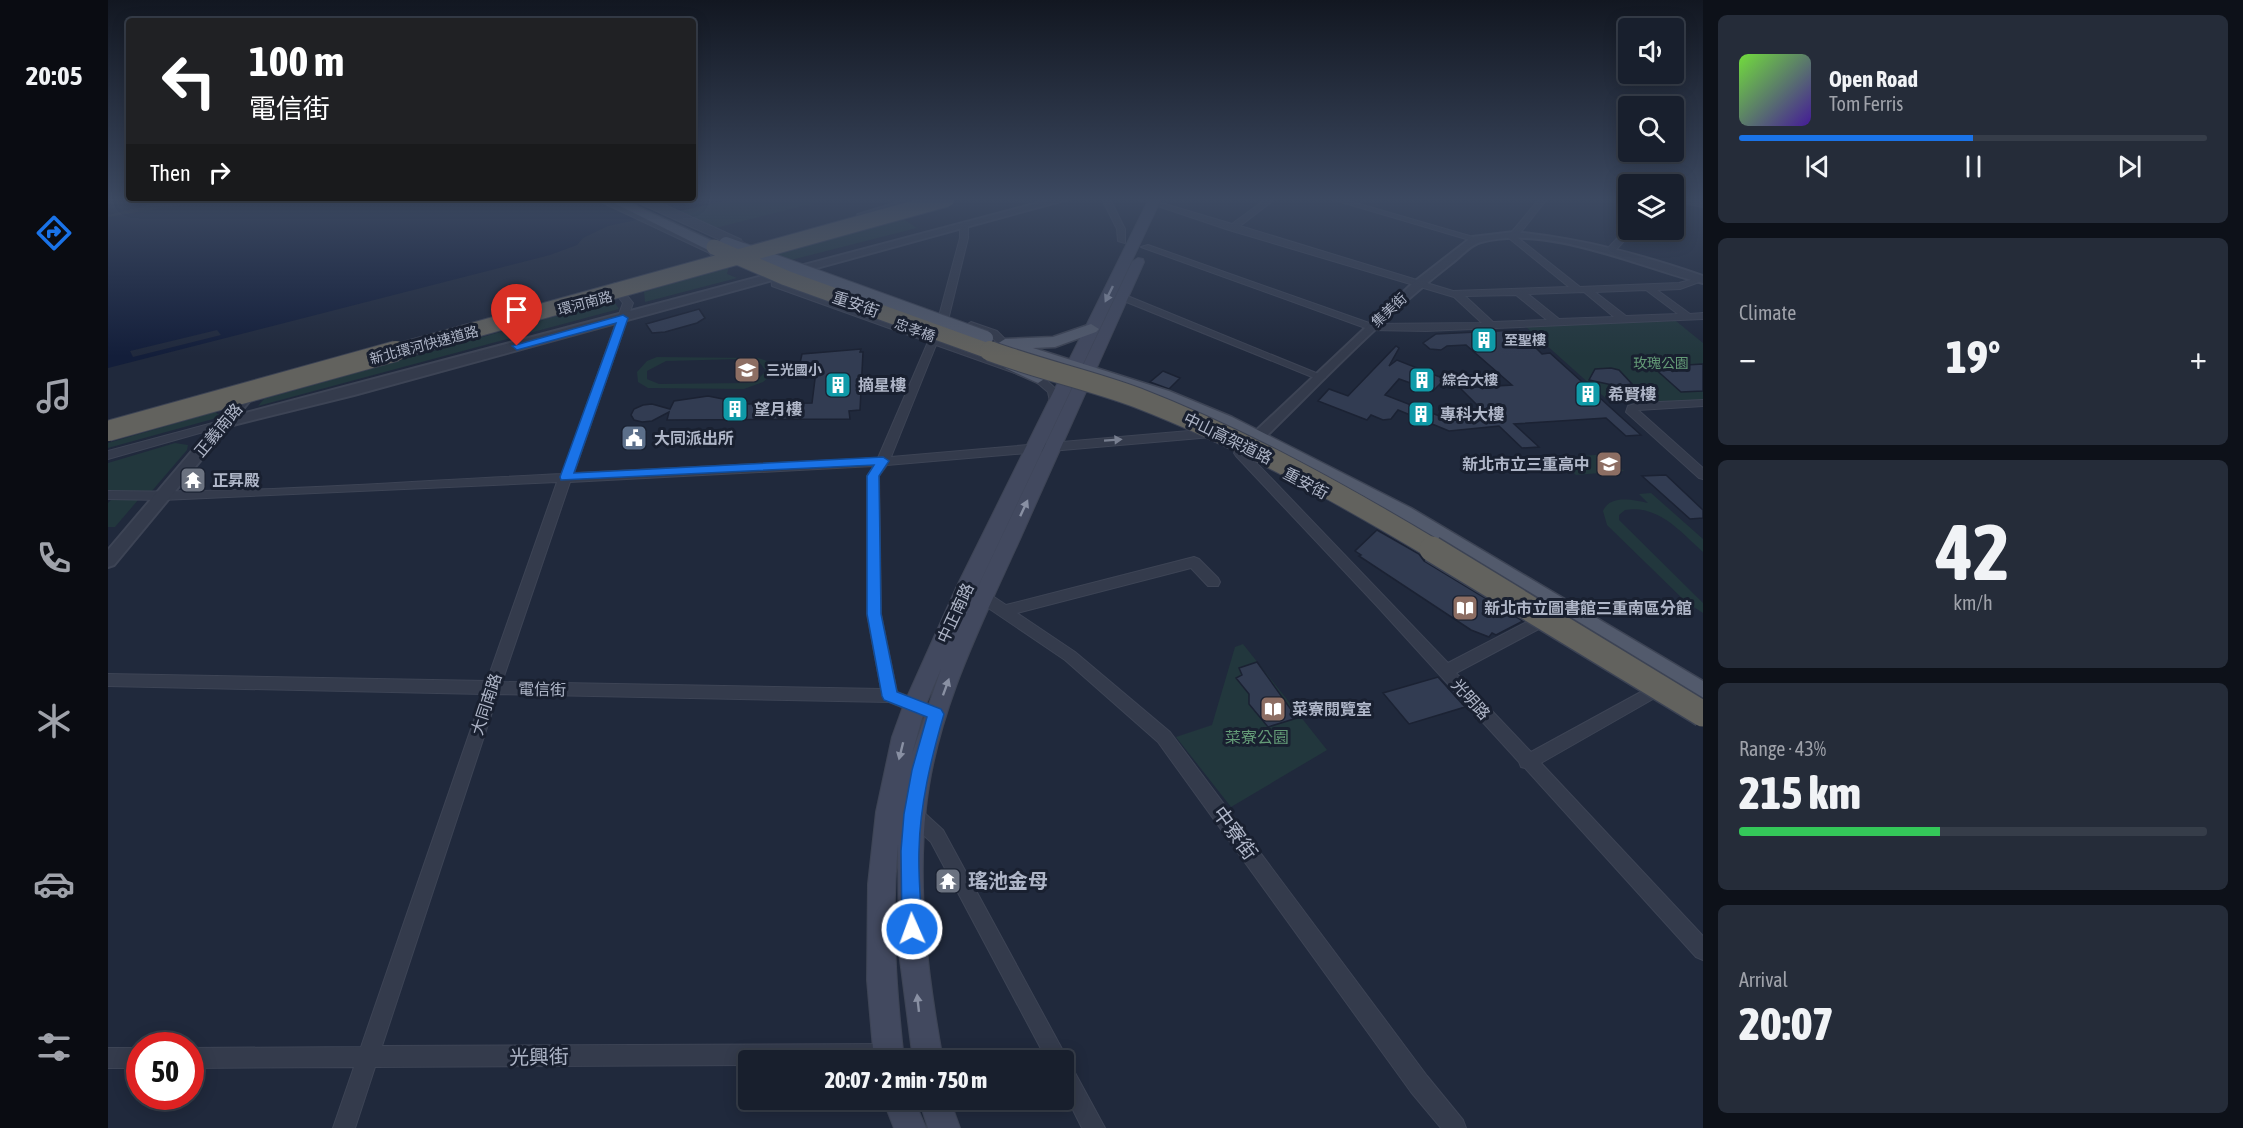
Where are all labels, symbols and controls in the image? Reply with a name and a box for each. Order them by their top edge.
map controls [1618,18,1684,240]
button: sound [1618,18,1684,84]
text: 100 m [249,37,344,85]
icon: left [150,42,228,120]
text: 20:05 [26,60,82,91]
text: Open Road [1829,66,1918,92]
text: Tom Ferris [1829,92,1903,115]
text: 電信街 [249,93,330,124]
button: search [1618,96,1684,162]
icon: previous [1801,150,1834,183]
icon: pause [1957,150,1990,183]
icon: next [2113,150,2146,183]
icon: right [203,156,236,189]
text: Then [150,160,191,186]
button: layers [1618,174,1684,240]
icon: directions [33,212,75,254]
pin [491,284,542,346]
one-way arrow [1104,285,1113,302]
street label: 環河南路 [556,288,614,318]
street label: 重安街 [830,288,882,320]
street label: 集美街 [1368,290,1410,330]
icon: arrive [500,293,533,326]
text: Climate [1739,301,1796,324]
street label: 忠孝橋 [893,315,937,345]
street label: 新北環河快速道路 [368,323,480,367]
building icon: 至聖樓 [1469,325,1499,355]
text: 19° [1946,331,2000,383]
place label: 至聖樓 [1504,332,1546,348]
text: − [1739,338,1756,376]
text: + [2190,338,2207,376]
school or university icon: 三光國小 [732,355,762,385]
park label: 玫瑰公園 [1633,355,1689,371]
place label: 三光國小 [766,362,822,378]
building icon: 綜合大樓 [1407,365,1437,395]
building icon: 摘星樓 [823,370,853,400]
place label: 綜合大樓 [1442,372,1498,388]
icon: music [33,375,75,417]
place label: 摘星樓 [858,376,906,394]
building icon: 希賢樓 [1573,379,1603,409]
place label: 希賢樓 [1608,385,1656,403]
building icon: 望月樓 [720,394,750,424]
building icon: 專科大樓 [1406,399,1436,429]
street label: 正義南路 [191,400,245,460]
place label: 望月樓 [754,400,802,418]
place label: 專科大樓 [1440,405,1504,423]
street label: 中山高架道路 [1181,409,1275,467]
public building icon: 大同派出所 [619,423,649,453]
place label: 大同派出所 [654,429,734,447]
one-way arrow [1103,435,1122,445]
school or university icon: 新北市立三重高中 [1594,449,1624,479]
place label: 新北市立三重高中 [1462,455,1590,473]
street label: 重安街 [1281,464,1331,502]
temple icon: 正昇殿 [178,465,208,495]
place label: 正昇殿 [212,471,260,489]
one-way arrow [1020,500,1029,517]
text: 42 [1936,507,2010,597]
icon: phone [33,537,75,579]
street label: 中正南路 [933,580,977,646]
text: km/h [1953,591,1993,614]
library icon: 新北市立圖書館三重南區分館 [1450,593,1480,623]
place label: 新北市立圖書館三重南區分館 [1484,599,1692,617]
street label: 大同南路 [468,671,504,737]
street label: 光明路 [1448,675,1494,723]
one-way arrow [941,678,951,696]
street label: 電信街 [518,680,566,698]
library icon: 菜寮閱覽室 [1258,694,1288,724]
icon: climate [33,700,75,742]
place label: 菜寮閱覽室 [1292,700,1372,718]
park label: 菜寮公園 [1225,728,1289,746]
text: Range · 43% [1739,737,1826,760]
one-way arrow [895,742,905,760]
text: 215 km [1739,767,1861,819]
street label: 中寮街 [1208,802,1262,864]
icon: car [33,863,75,905]
temple icon: 瑤池金母 [933,866,963,896]
place label: 瑤池金母 [968,869,1048,892]
position arrow [880,897,944,961]
text: Arrival [1739,968,1788,991]
one-way arrow [914,993,923,1012]
text: 20:07 [1739,998,1833,1050]
icon: filters [33,1026,75,1068]
speed limit sign: 50 [126,1032,204,1110]
street label: 光興街 [509,1044,569,1069]
text: 20:07 · 2 min · 750 m [825,1067,987,1093]

